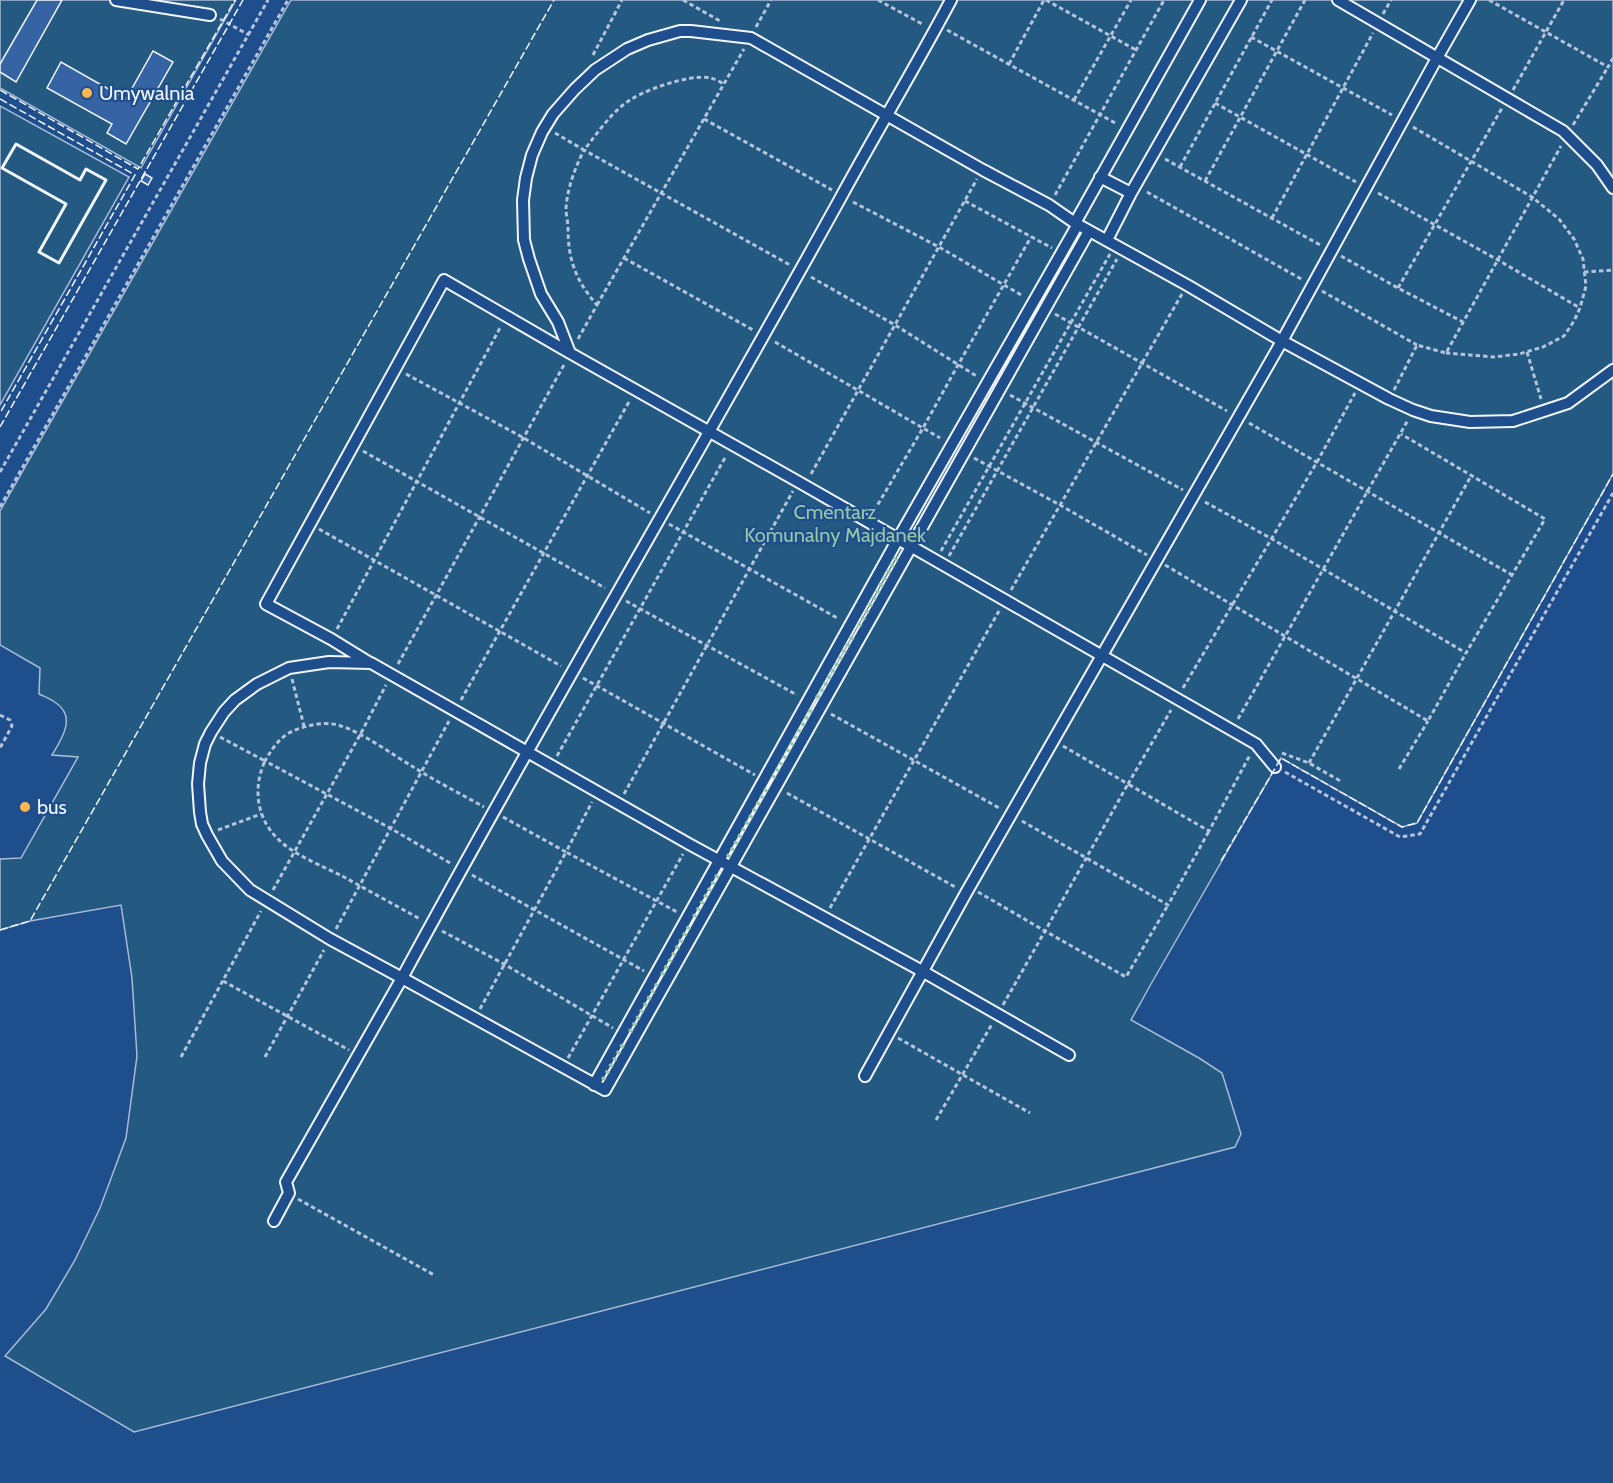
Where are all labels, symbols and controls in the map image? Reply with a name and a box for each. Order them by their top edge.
place label: Umywalnia [99,81,195,105]
marker: Umywalnia [80,86,94,100]
park label: Cmentarz Komunalny Majdanek [744,500,926,547]
place label: bus [37,795,67,819]
marker: bus [18,800,32,814]

